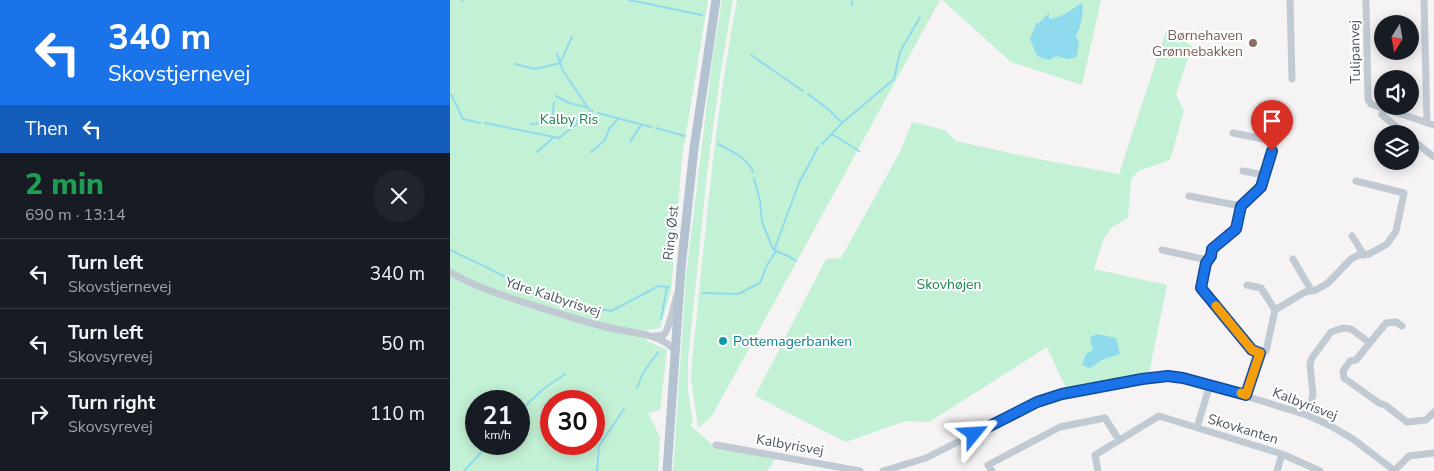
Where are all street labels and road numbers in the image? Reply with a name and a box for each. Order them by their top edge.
street label: Tulipanvej [1345,20,1365,84]
street label: Ring Øst [659,205,683,261]
street label: Ydre Kalbyrisvej [502,272,603,321]
street label: Kalbyrisvej [1270,383,1340,425]
street label: Skovkanten [1205,409,1281,449]
street label: Kalbyrisvej [755,430,825,460]

